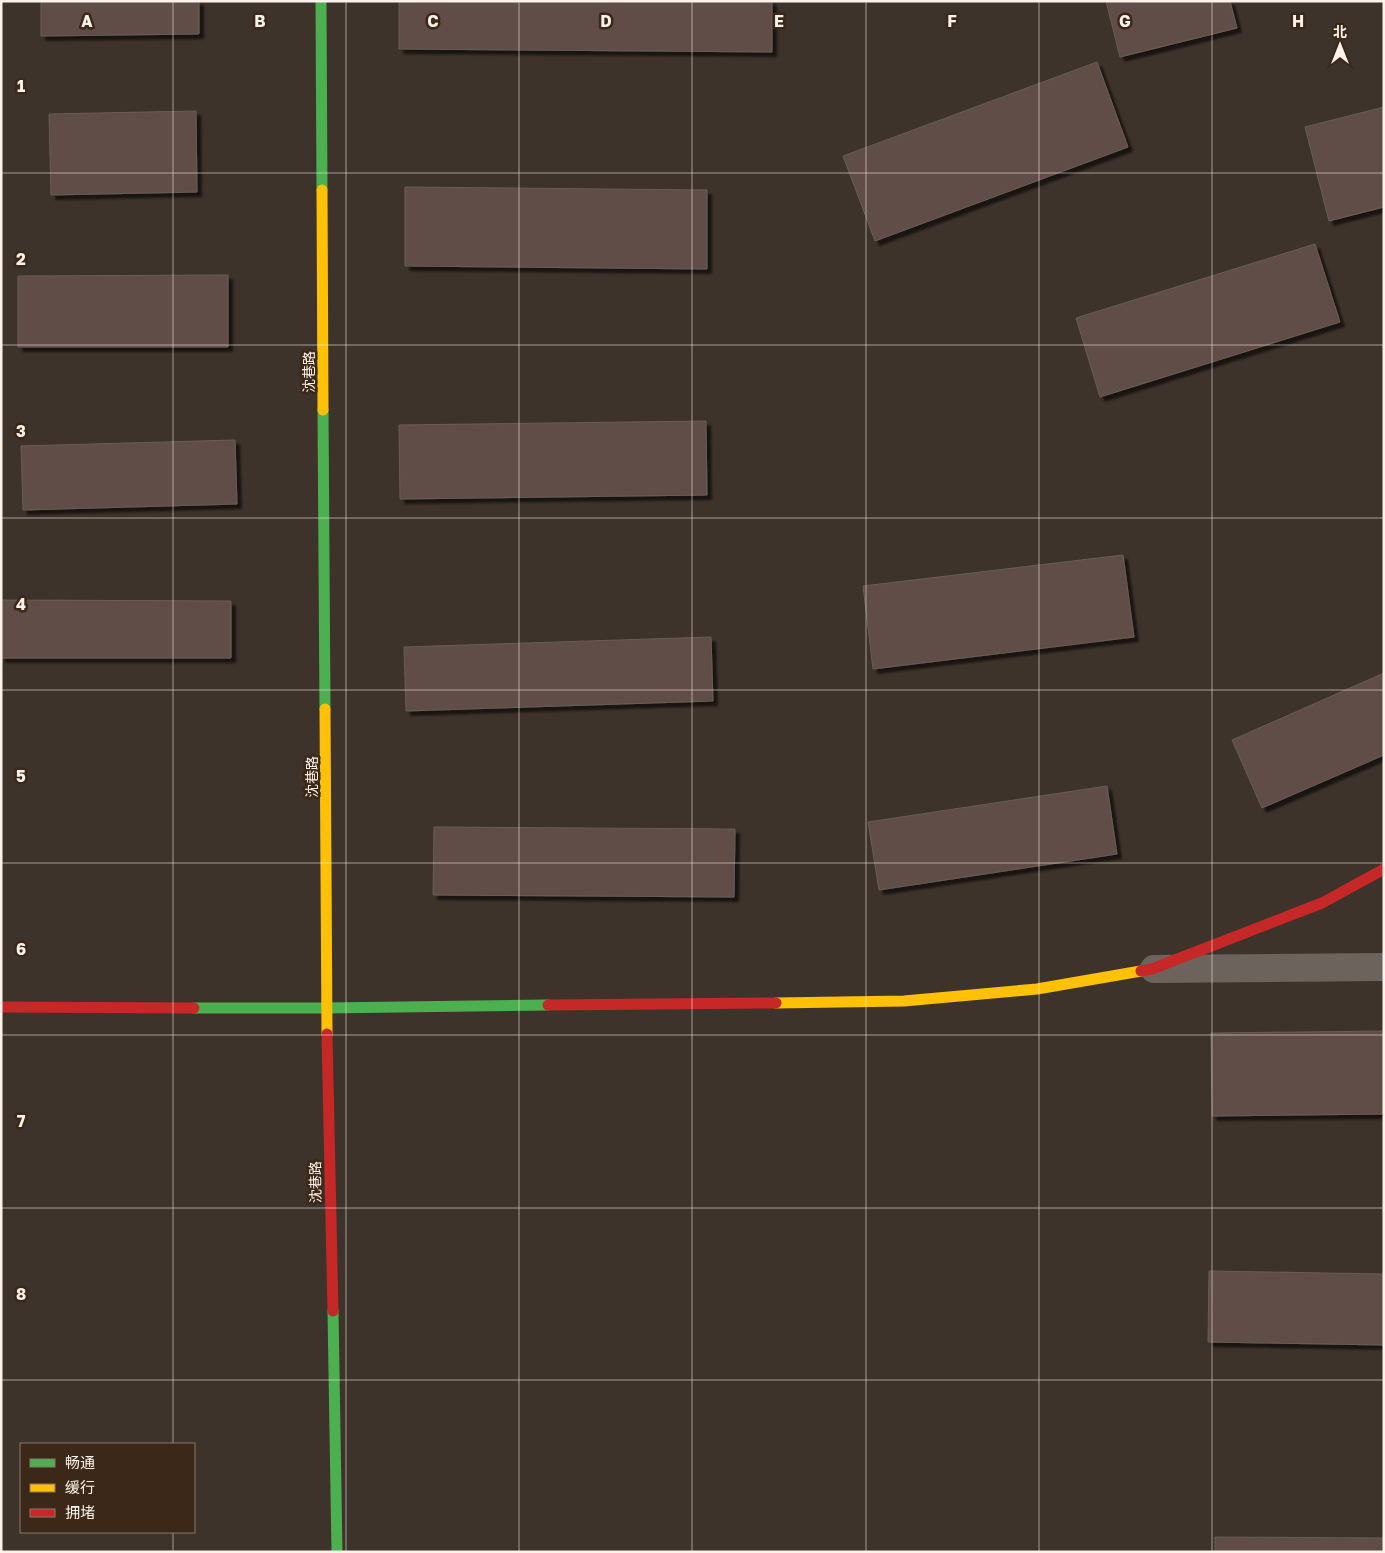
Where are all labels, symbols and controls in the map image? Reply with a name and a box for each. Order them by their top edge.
text: A [81,11,93,31]
text: B [254,11,266,31]
text: C [427,11,439,31]
text: D [600,11,612,31]
text: E [774,11,784,31]
text: F [947,11,957,31]
text: G [1119,11,1131,31]
text: H [1292,11,1304,31]
north arrow [1315,20,1365,70]
text: 北 [1333,23,1347,40]
text: 1 [17,76,25,96]
text: 2 [16,249,26,269]
street label: 沈巷路 [300,351,317,393]
text: 3 [16,421,26,441]
text: 4 [16,594,26,614]
street label: 沈巷路 [303,756,320,798]
text: 5 [16,766,26,786]
text: 6 [16,939,26,959]
text: 7 [17,1111,26,1131]
street label: 沈巷路 [306,1161,324,1203]
text: 8 [16,1284,26,1304]
legend [20,1443,195,1533]
text: 畅通 [65,1453,95,1471]
text: 缓行 [65,1478,95,1496]
text: 拥堵 [65,1503,95,1521]

